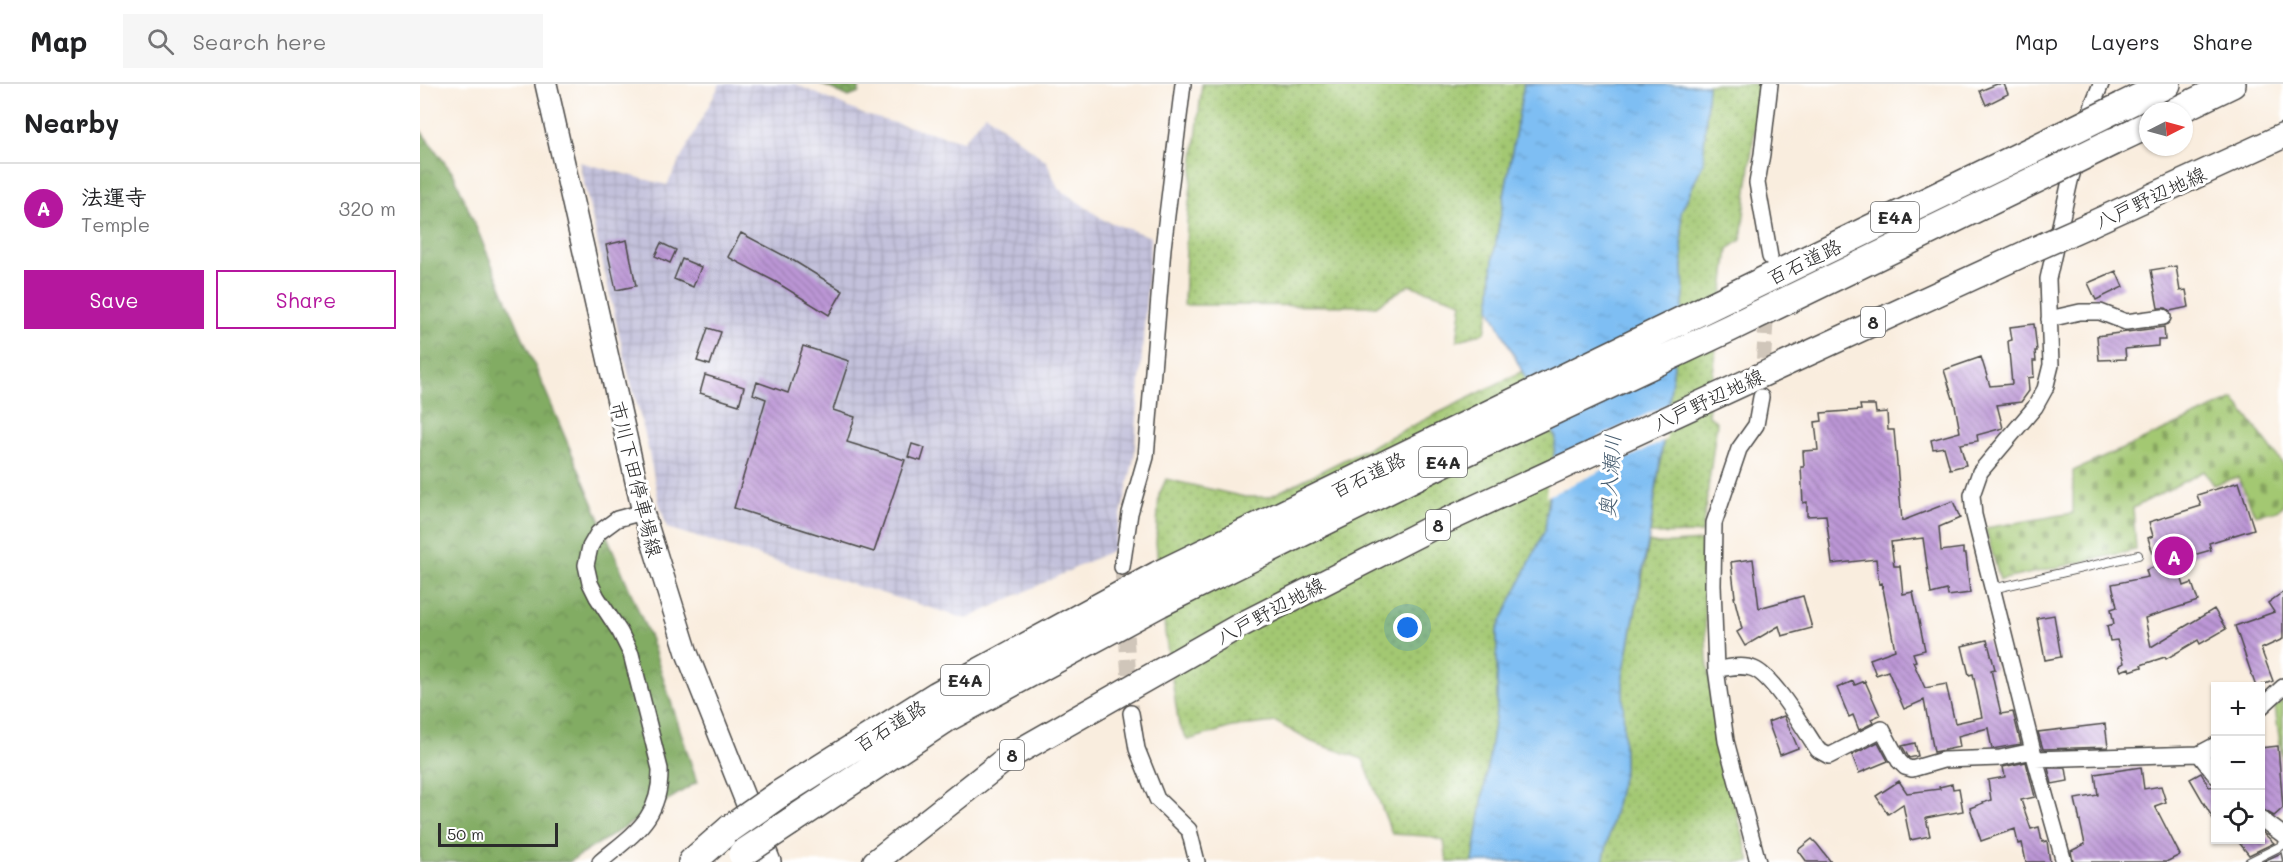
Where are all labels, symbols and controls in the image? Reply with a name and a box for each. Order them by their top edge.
search box [123,14,543,68]
text: Map [30,23,87,59]
icon: search [144,25,177,58]
text: Search here [192,27,326,56]
text: Map [2015,28,2058,55]
text: Layers [2091,28,2160,55]
text: Share [2193,28,2253,55]
north arrow [2139,102,2193,156]
text: Nearby [24,106,119,140]
street label: 八戸野辺地線 [2090,160,2210,234]
text: 法運寺 [81,182,147,211]
text: A [37,195,50,221]
text: 320 m [338,195,396,221]
road number: E4A [1871,202,1919,232]
text: Temple [81,211,150,237]
street label: 百石道路 [1762,232,1846,290]
button: Save [24,270,204,329]
button: Share [216,270,396,329]
road number: 8 [1861,307,1885,337]
street label: 八戸野辺地線 [1648,362,1768,436]
street label: 市川下田停車場線 [605,398,669,560]
water label: 奥入瀬川 [1593,433,1625,519]
street label: 百石道路 [1326,445,1410,503]
road number: E4A [1419,447,1467,477]
road number: 8 [1426,510,1450,540]
pin: A [2154,534,2194,578]
street label: 八戸野辺地線 [1211,570,1329,650]
your location [1393,613,1422,642]
road number: E4A [941,665,989,695]
map controls [2211,682,2265,844]
button: + [2211,682,2265,736]
street label: 百石道路 [849,693,931,757]
button: − [2211,736,2265,790]
road number: 8 [1000,740,1024,770]
button: locate [2211,790,2265,844]
scale bar [438,820,558,848]
text: 50 m [447,823,484,844]

